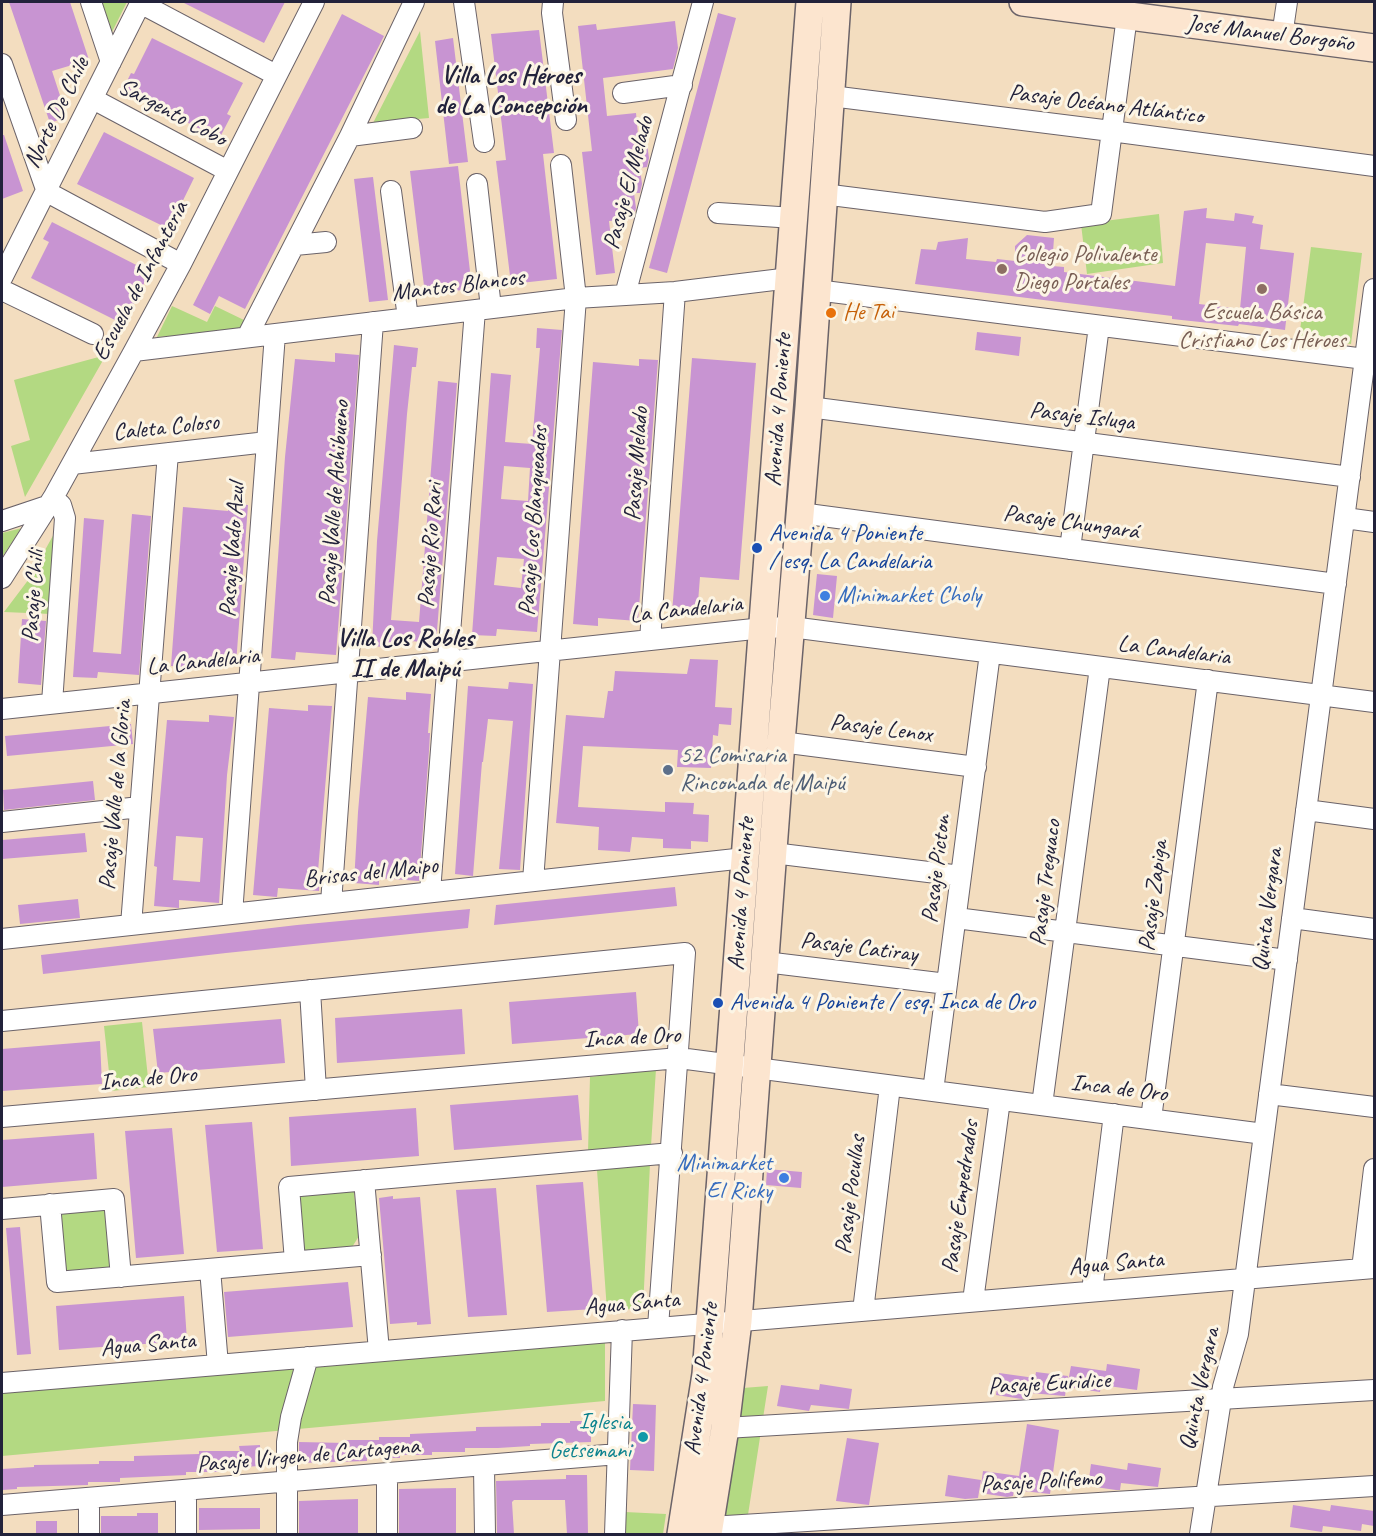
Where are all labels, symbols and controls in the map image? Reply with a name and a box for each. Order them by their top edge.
street label: José Manuel Borgoño [1185,9,1355,59]
street label: Norte De Chile [18,53,96,173]
district label: Villa Los Héroes de La Concepción [435,60,587,122]
street label: Sargento Cobo [113,72,231,154]
street label: Pasaje Océano Atlántico [1007,79,1205,131]
street label: Pasaje El Melado [597,113,661,253]
street label: Escuela de Infantería [87,196,195,366]
place label: Colegio Polivalente Diego Portales [1014,241,1157,297]
marker: Colegio Polivalente Diego Portales [995,262,1009,276]
street label: Mantos Blancos [390,264,526,308]
marker: Escuela Básica Cristiano Los Héroes [1255,282,1269,296]
place label: He Tai [843,299,894,327]
place label: Escuela Básica Cristiano Los Héroes [1178,299,1346,355]
marker: He Tai [824,306,838,320]
street label: Avenida 4 Poniente [759,333,799,487]
street label: Pasaje Isluga [1028,396,1136,438]
street label: Pasaje Valle de Achibueno [313,400,357,606]
street label: Pasaje Melado [619,406,655,522]
street label: Caleta Coloso [112,408,220,448]
street label: Pasaje Los Blanqueados [513,425,555,617]
street label: Pasaje Vado Azul [214,482,252,618]
street label: Pasaje Río Rari [412,482,450,608]
street label: Pasaje Chungará [1001,499,1141,547]
place label: Avenida 4 Poniente / esq. La Candelaria [769,520,931,576]
marker: Avenida 4 Poniente / esq. La Candelaria [750,541,764,555]
street label: Pasaje Chili [16,549,52,643]
place label: Minimarket Choly [837,582,981,610]
marker: Minimarket Choly [818,589,832,603]
street label: La Candelaria [628,590,744,630]
district label: Villa Los Robles II de Maipú [336,623,474,684]
street label: La Candelaria [1116,630,1232,672]
street label: La Candelaria [145,642,261,682]
street label: Pasaje Valle de la Gloria [93,699,139,891]
street label: Pasaje Lenox [828,708,934,750]
place label: 52 Comisaria Rinconada de Maipú [680,742,845,798]
marker: 52 Comisaria Rinconada de Maipú [661,763,675,777]
street label: Pasaje Picton [916,813,958,925]
street label: Avenida 4 Poniente [722,817,762,971]
street label: Pasaje Treguaco [1024,818,1068,948]
street label: Pasaje Zapiga [1133,839,1175,953]
street label: Quinta Vergara [1246,847,1290,973]
street label: Brisas del Maipo [303,852,439,894]
street label: Pasaje Catiray [799,927,919,969]
place label: Avenida 4 Poniente / esq. Inca de Oro [730,989,1035,1017]
marker: Avenida 4 Poniente / esq. Inca de Oro [711,996,725,1010]
street label: Inca de Oro [583,1021,681,1055]
street label: Inca de Oro [98,1060,198,1098]
street label: Inca de Oro [1069,1069,1169,1109]
street label: Pasaje Empedrados [936,1119,986,1275]
street label: Pasaje Pocullas [829,1134,873,1256]
place label: Minimarket El Ricky [677,1150,772,1206]
marker: Minimarket El Ricky [777,1171,791,1185]
street label: Agua Santa [1067,1246,1165,1282]
street label: Agua Santa [583,1286,681,1322]
street label: Avenida 4 Poniente [678,1301,726,1457]
street label: Quinta Vergara [1173,1325,1227,1453]
street label: Agua Santa [99,1327,197,1363]
street label: Pasaje Euridice [987,1366,1111,1402]
place label: Iglesia Getsemani [549,1409,631,1465]
marker: Iglesia Getsemani [636,1430,650,1444]
street label: Pasaje Virgen de Cartagena [195,1432,421,1480]
street label: Pasaje Polifemo [980,1464,1102,1500]

